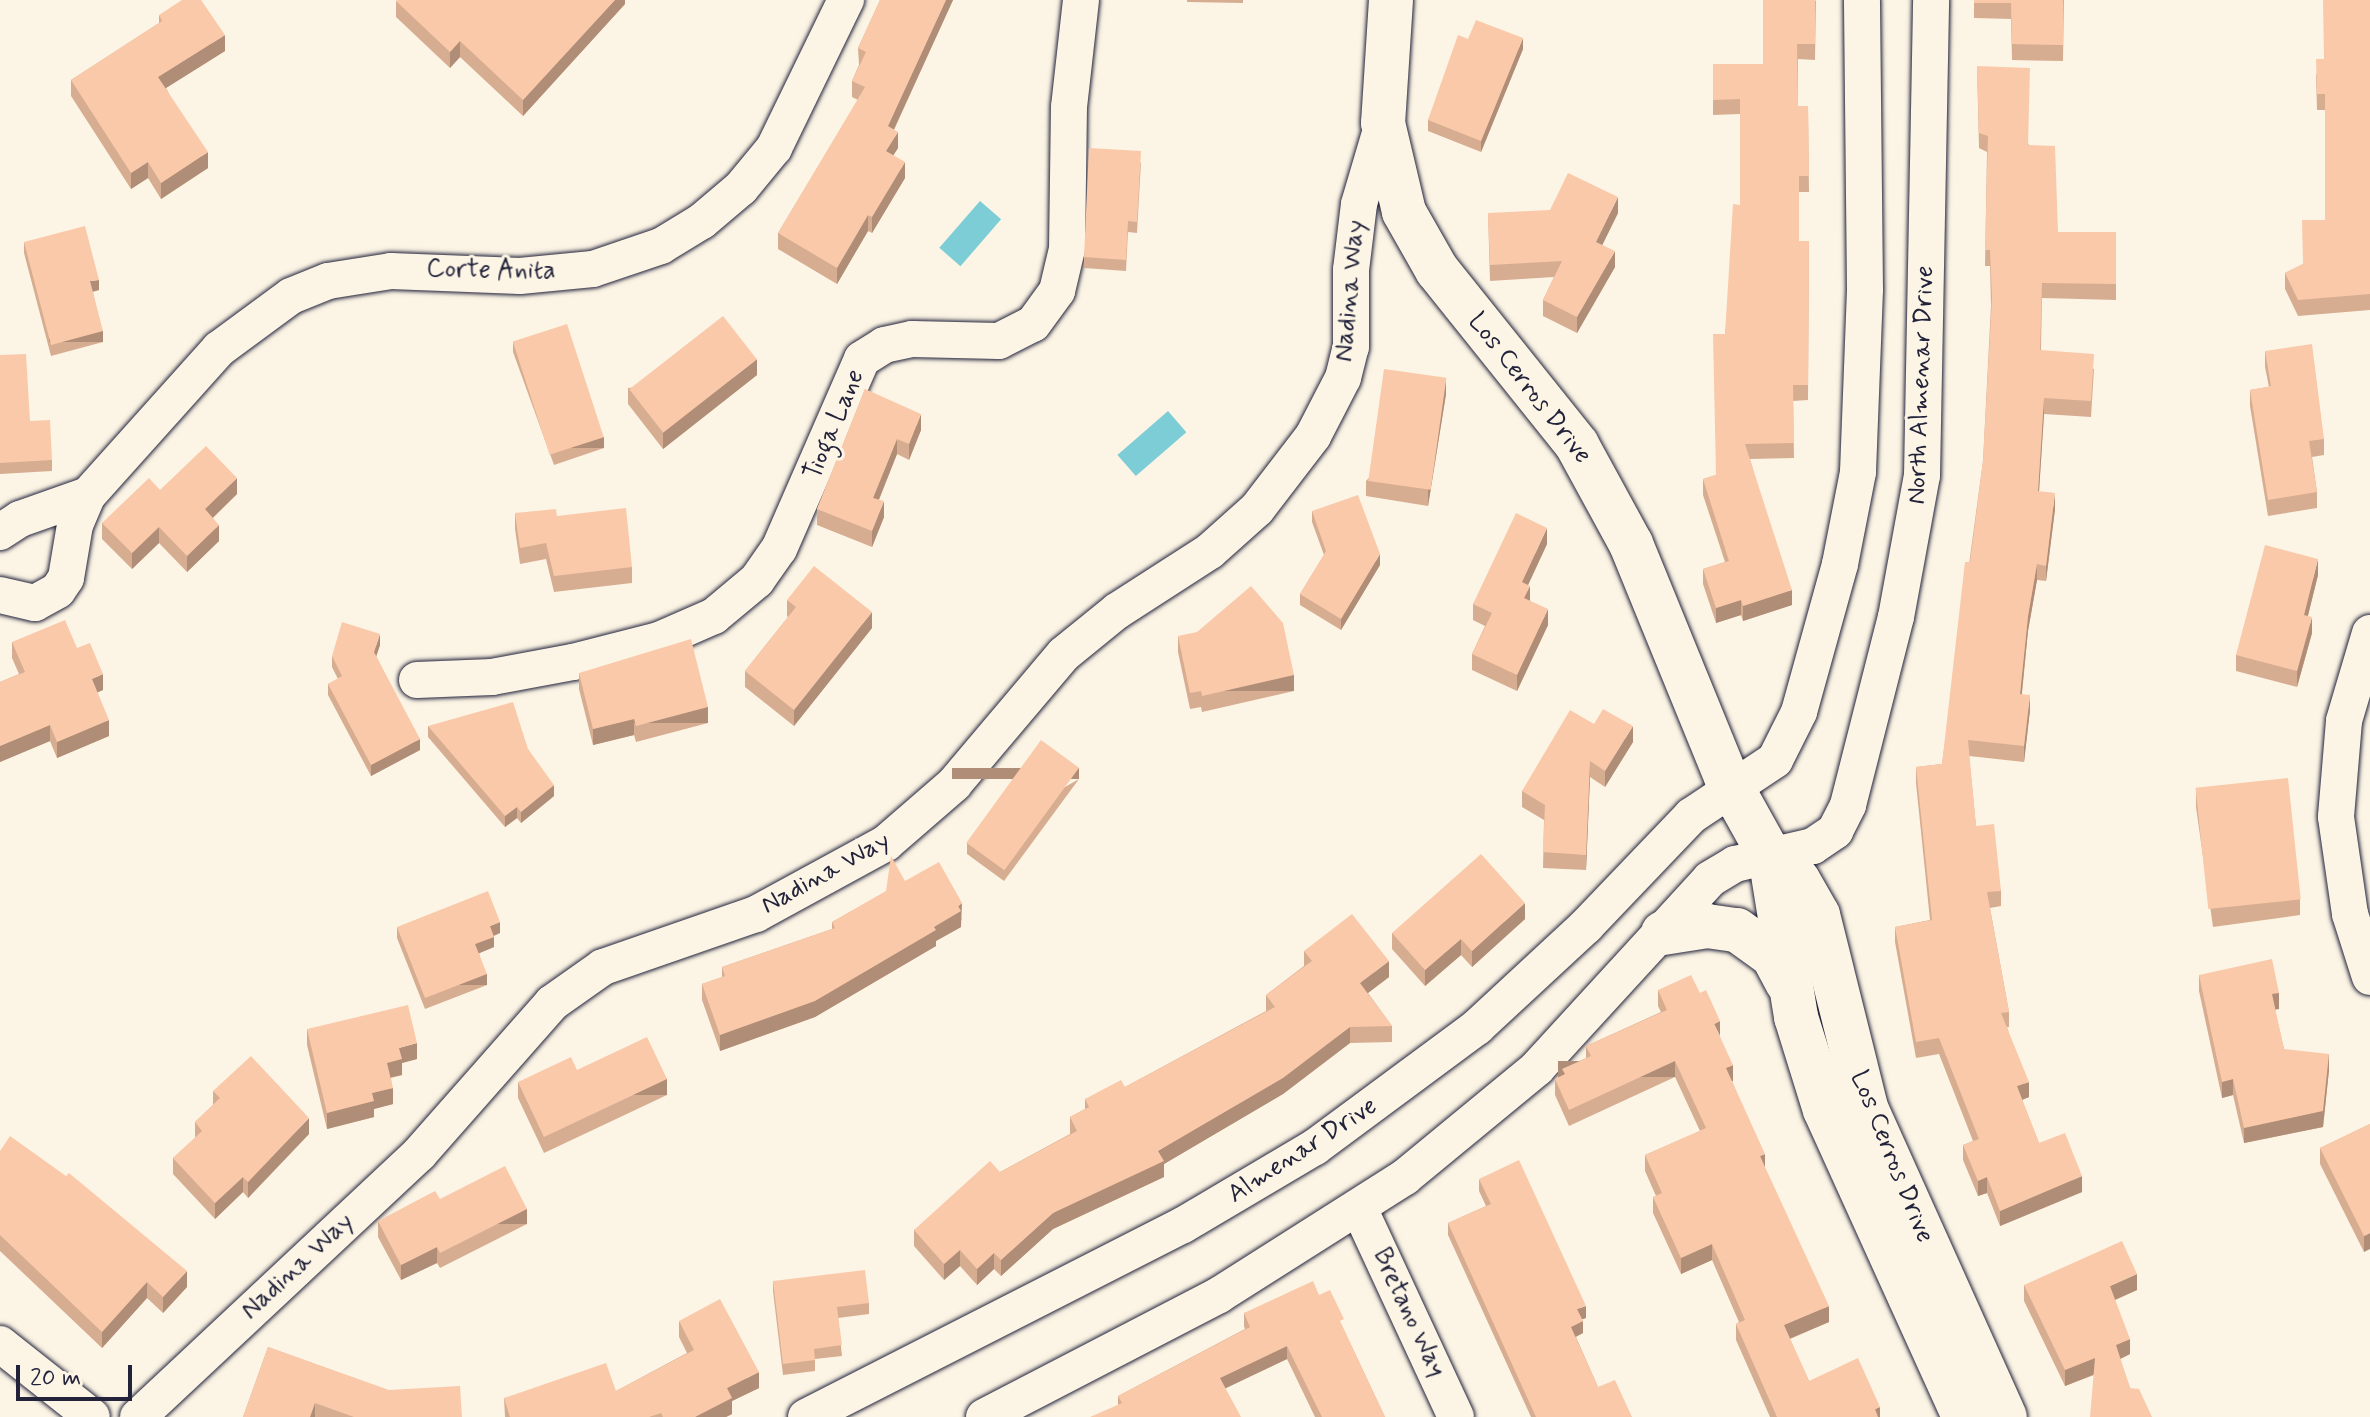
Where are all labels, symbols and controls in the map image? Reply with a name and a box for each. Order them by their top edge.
street label: Nadina Way [1329,219,1373,363]
street label: Corte Anita [425,254,557,288]
street label: North Almenar Drive [1902,266,1942,504]
street label: Los Cerros Drive [1460,307,1598,471]
street label: Tioga Lane [797,364,873,486]
street label: Nadina Way [756,826,896,922]
street label: Los Cerros Drive [1842,1066,1940,1248]
street label: Almenar Drive [1223,1092,1383,1210]
street label: Nadina Way [235,1207,361,1327]
street label: Bretano Way [1364,1242,1452,1384]
scale bar [20,1349,136,1399]
text: 20 m [30,1363,81,1394]

